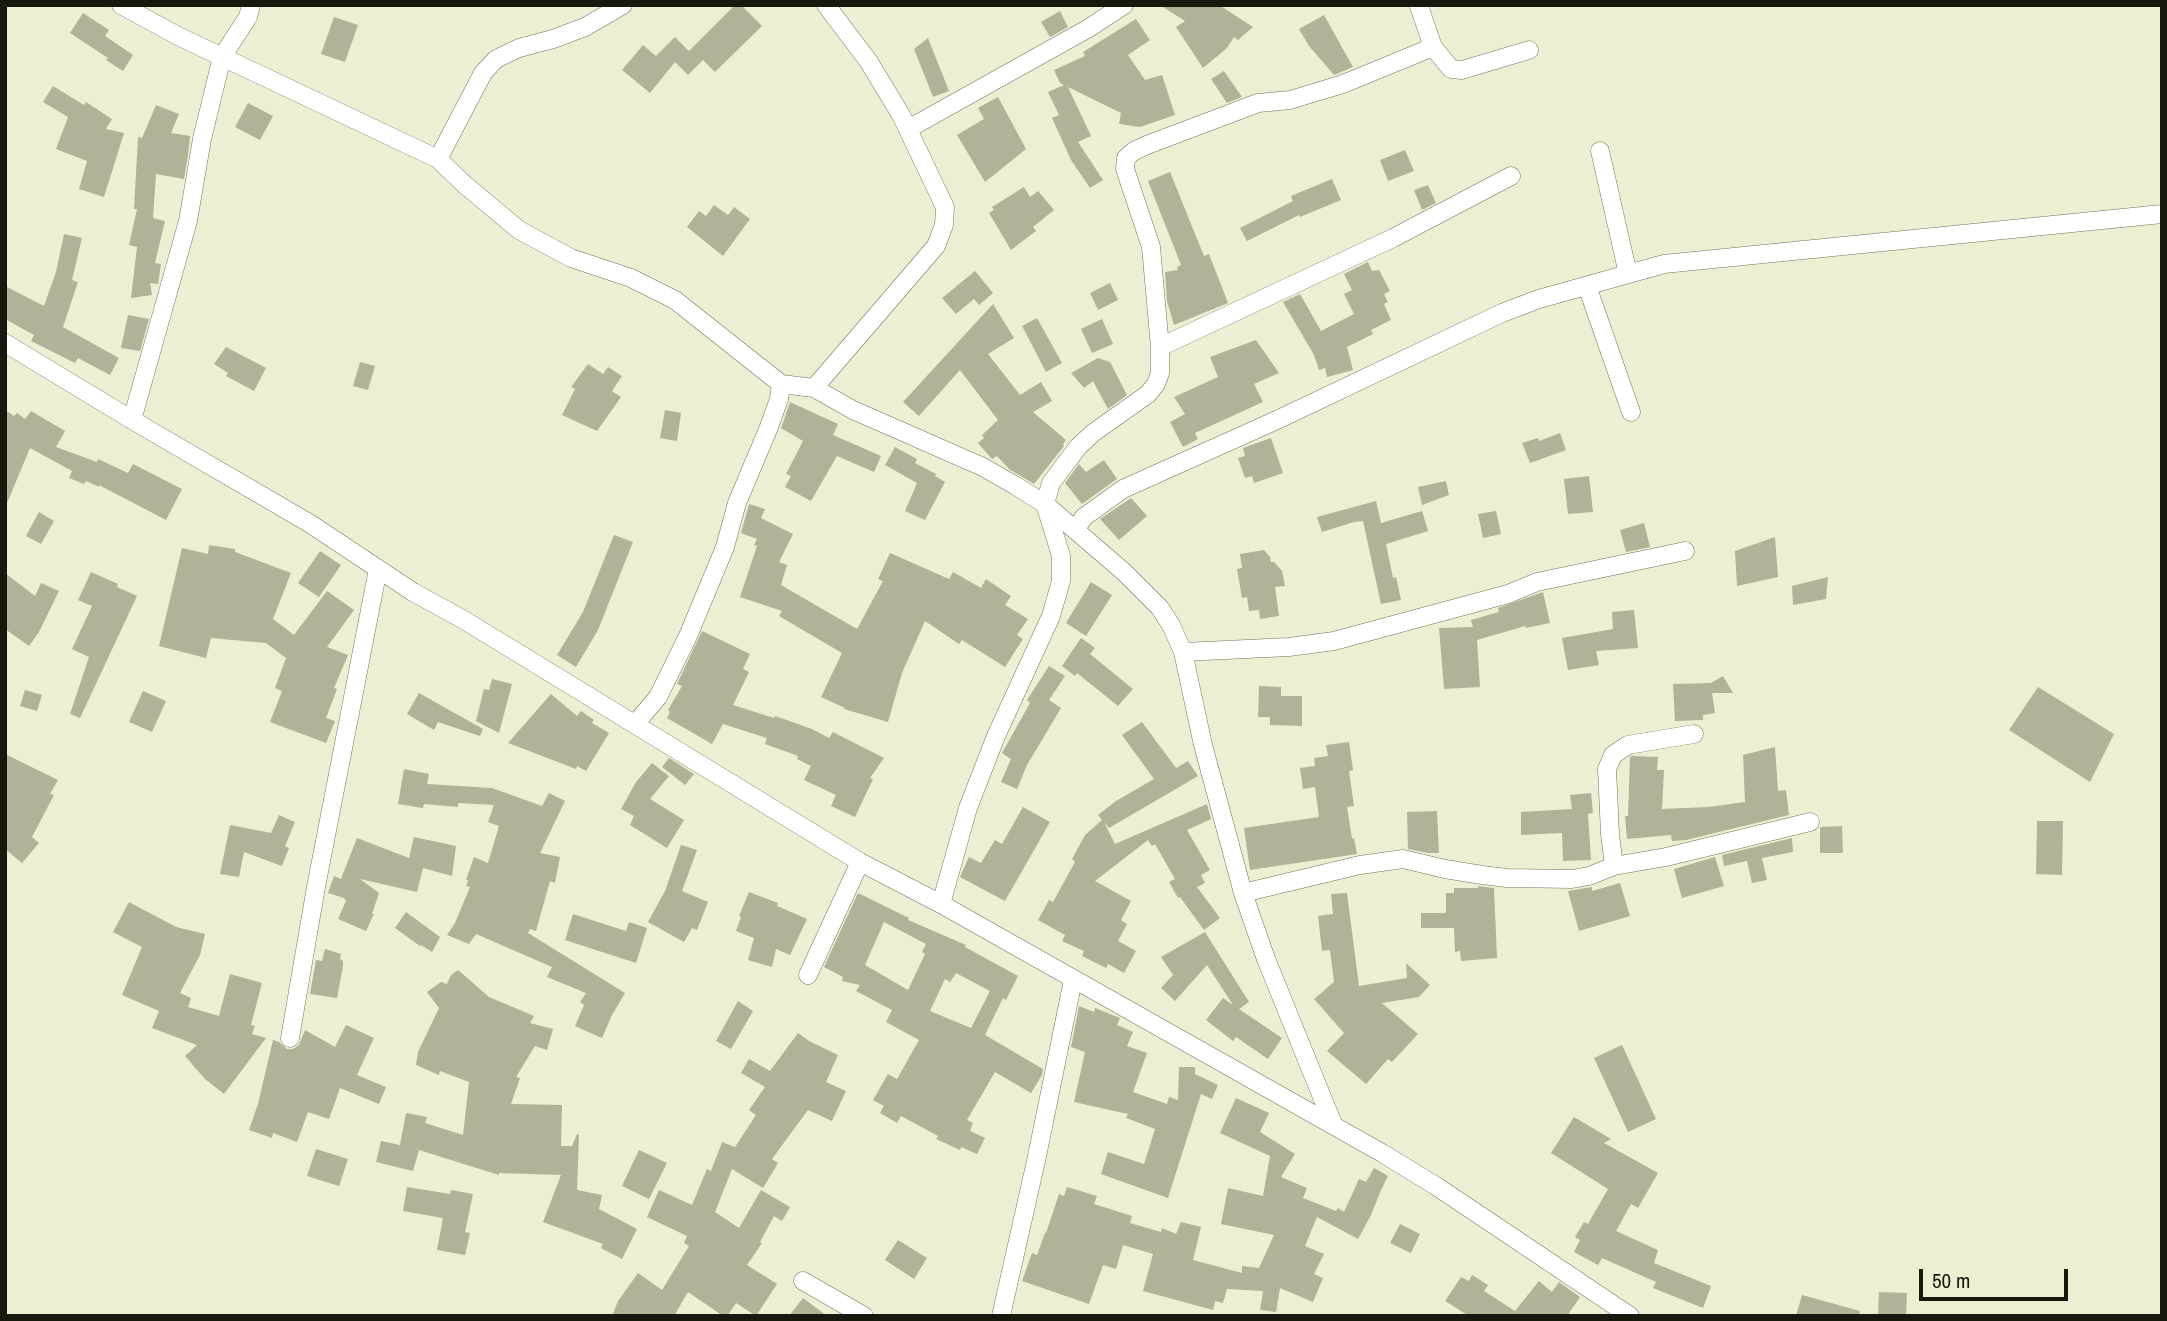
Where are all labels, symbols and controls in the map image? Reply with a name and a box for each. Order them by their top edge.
scale bar [1922,1254,2071,1298]
text: 50 m [1932,1266,1970,1295]

